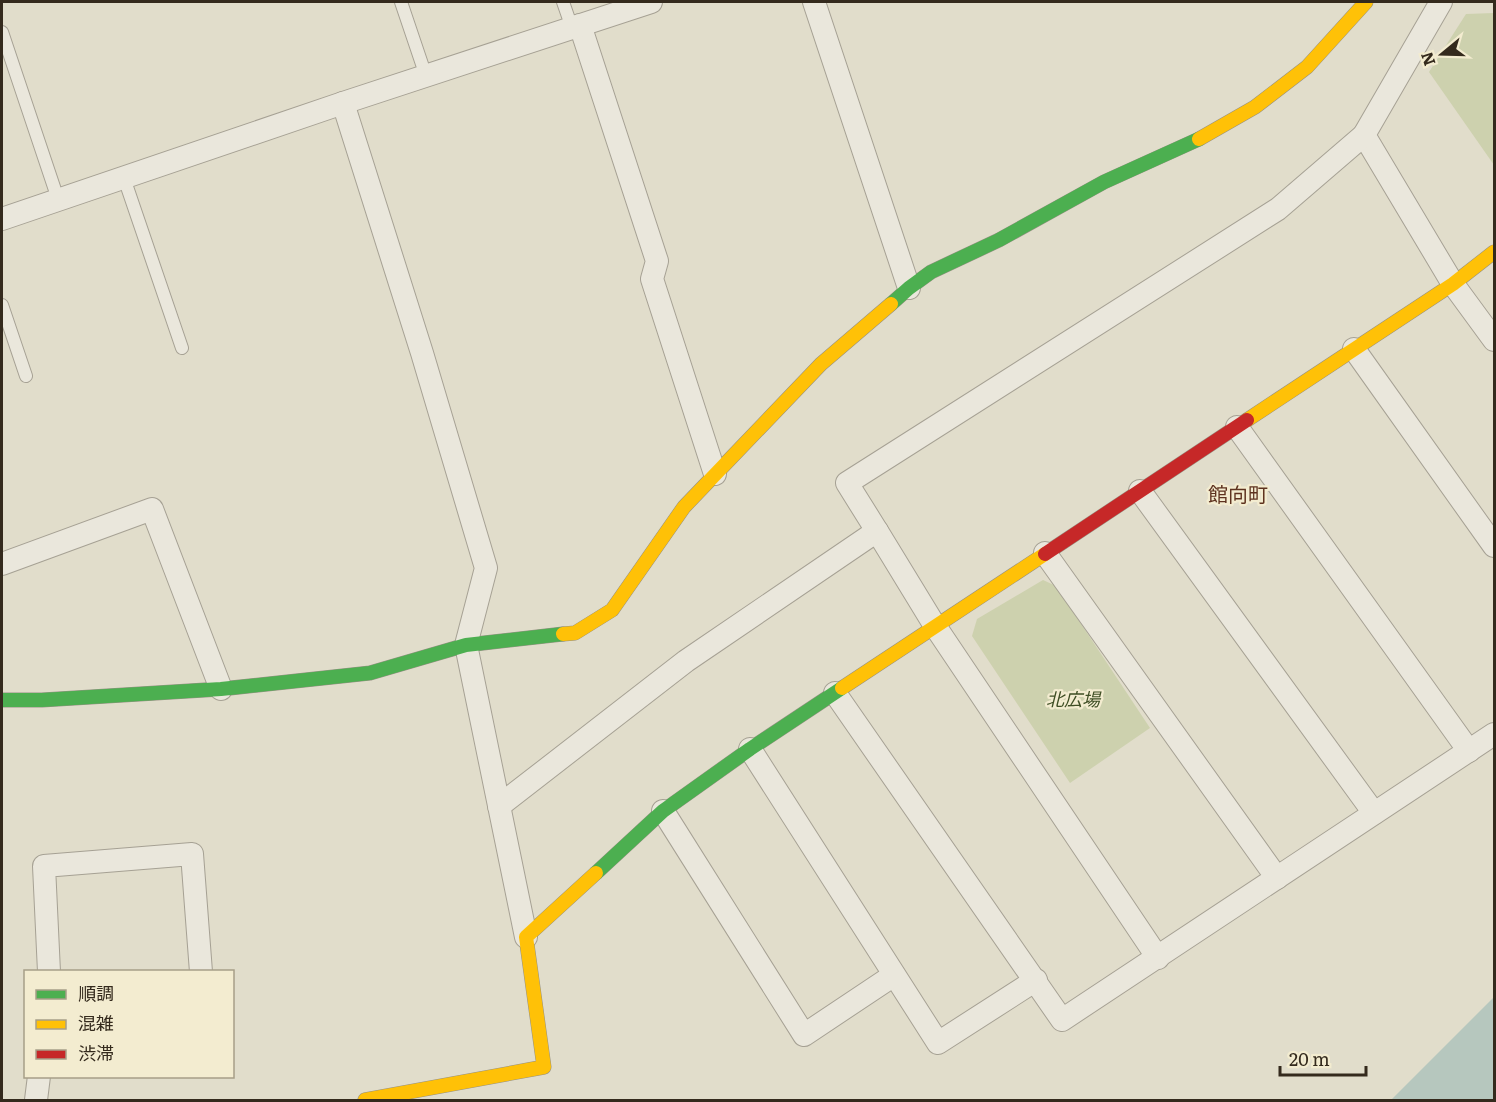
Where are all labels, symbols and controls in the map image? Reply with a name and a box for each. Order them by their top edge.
north arrow [1412,24,1472,84]
text: N [1413,49,1440,69]
district label: 館向町 [1208,478,1268,508]
park label: 北広場 [1046,685,1102,712]
legend [24,970,234,1078]
text: 順調 [78,979,114,1006]
text: 混雑 [78,1009,114,1036]
text: 渋滞 [78,1039,114,1066]
scale bar [1280,1039,1366,1077]
text: 20 m [1289,1045,1330,1072]

